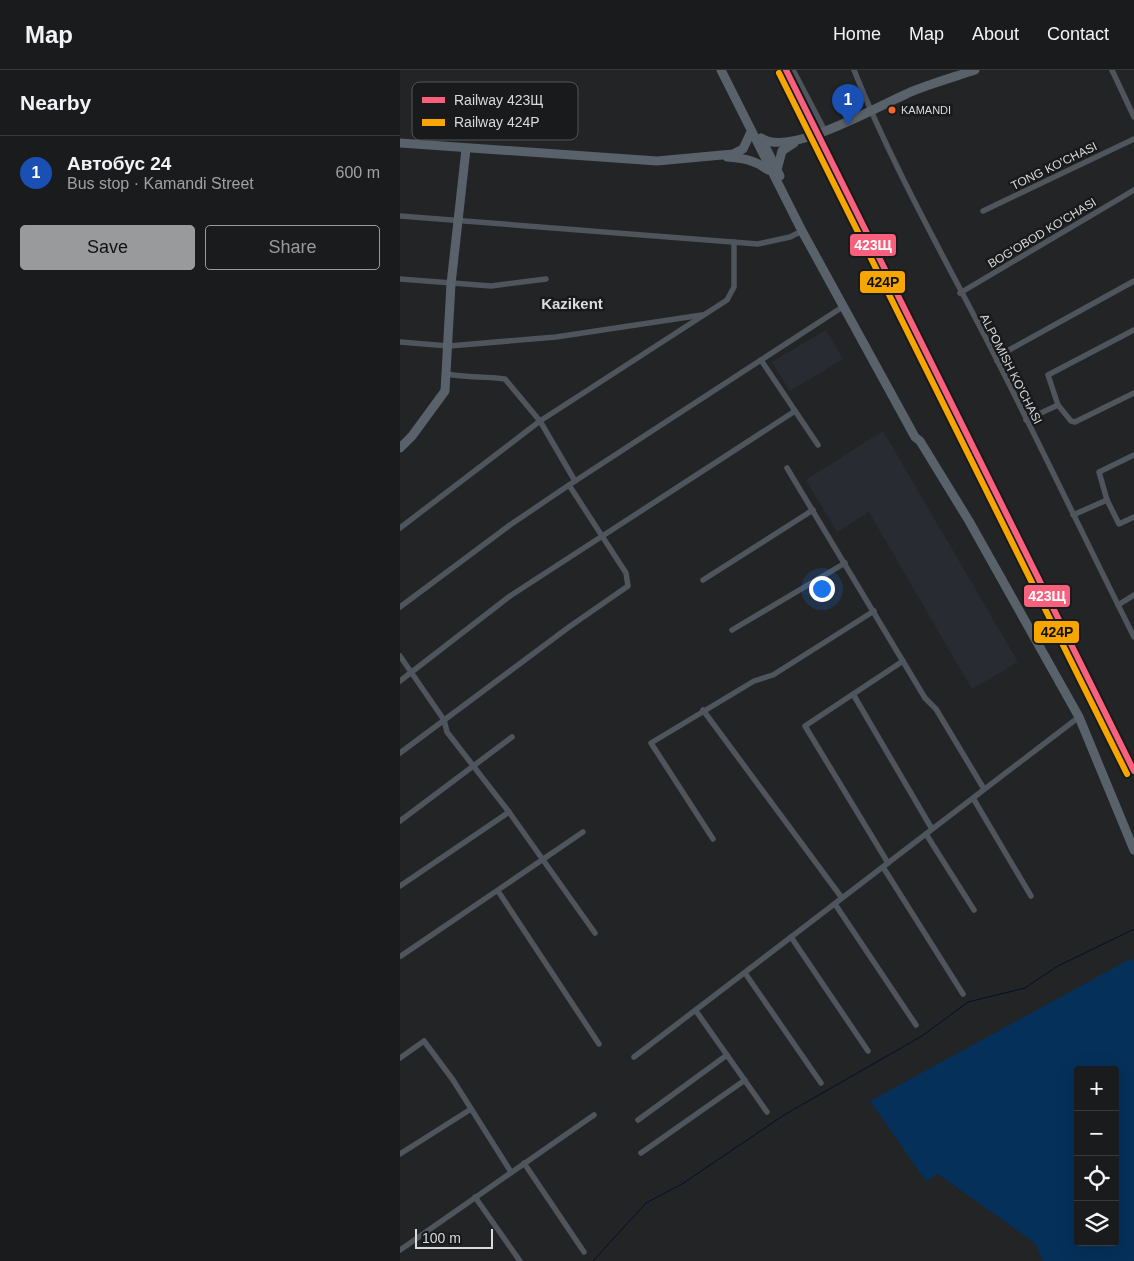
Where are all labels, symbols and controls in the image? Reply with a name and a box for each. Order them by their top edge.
text: Map [25,21,73,48]
text: Home [833,24,881,44]
text: Map [909,24,944,44]
text: About [972,24,1019,44]
text: Contact [1047,24,1109,44]
legend [412,82,578,140]
pin: 1 [832,84,864,125]
text: Nearby [20,91,91,114]
text: Railway 423Щ [454,92,543,108]
place label: KAMANDI [901,104,951,116]
marker: KAMANDI [887,105,897,115]
text: Railway 424Р [454,114,540,130]
street label: TONG KO'CHASI [1009,139,1099,193]
text: Автобус 24 [67,153,171,174]
text: 1 [32,164,40,181]
text: 600 m [336,164,380,181]
text: Bus stop · Kamandi Street [67,175,254,192]
street label: BOG'OBOD KO'CHASI [985,195,1099,271]
button: Save [20,225,195,270]
button: Share [205,225,380,270]
line badge: 423Щ [849,233,897,257]
text: 423Щ [854,237,893,253]
line badge: 424Р [859,270,906,294]
text: 424Р [867,274,899,290]
district label: Kazikent [541,295,603,312]
street label: ALPOMISH KO'CHASI [977,312,1045,426]
your location [809,576,835,602]
line badge: 423Щ [1023,584,1071,608]
text: 423Щ [1028,588,1067,604]
line badge: 424Р [1033,620,1080,644]
text: 424Р [1041,624,1073,640]
map controls [1074,1066,1119,1246]
button: + [1074,1066,1119,1111]
button: − [1074,1111,1119,1156]
button: locate [1074,1156,1119,1201]
button: layers [1074,1201,1119,1246]
scale bar [415,1226,492,1249]
text: 100 m [422,1230,461,1246]

